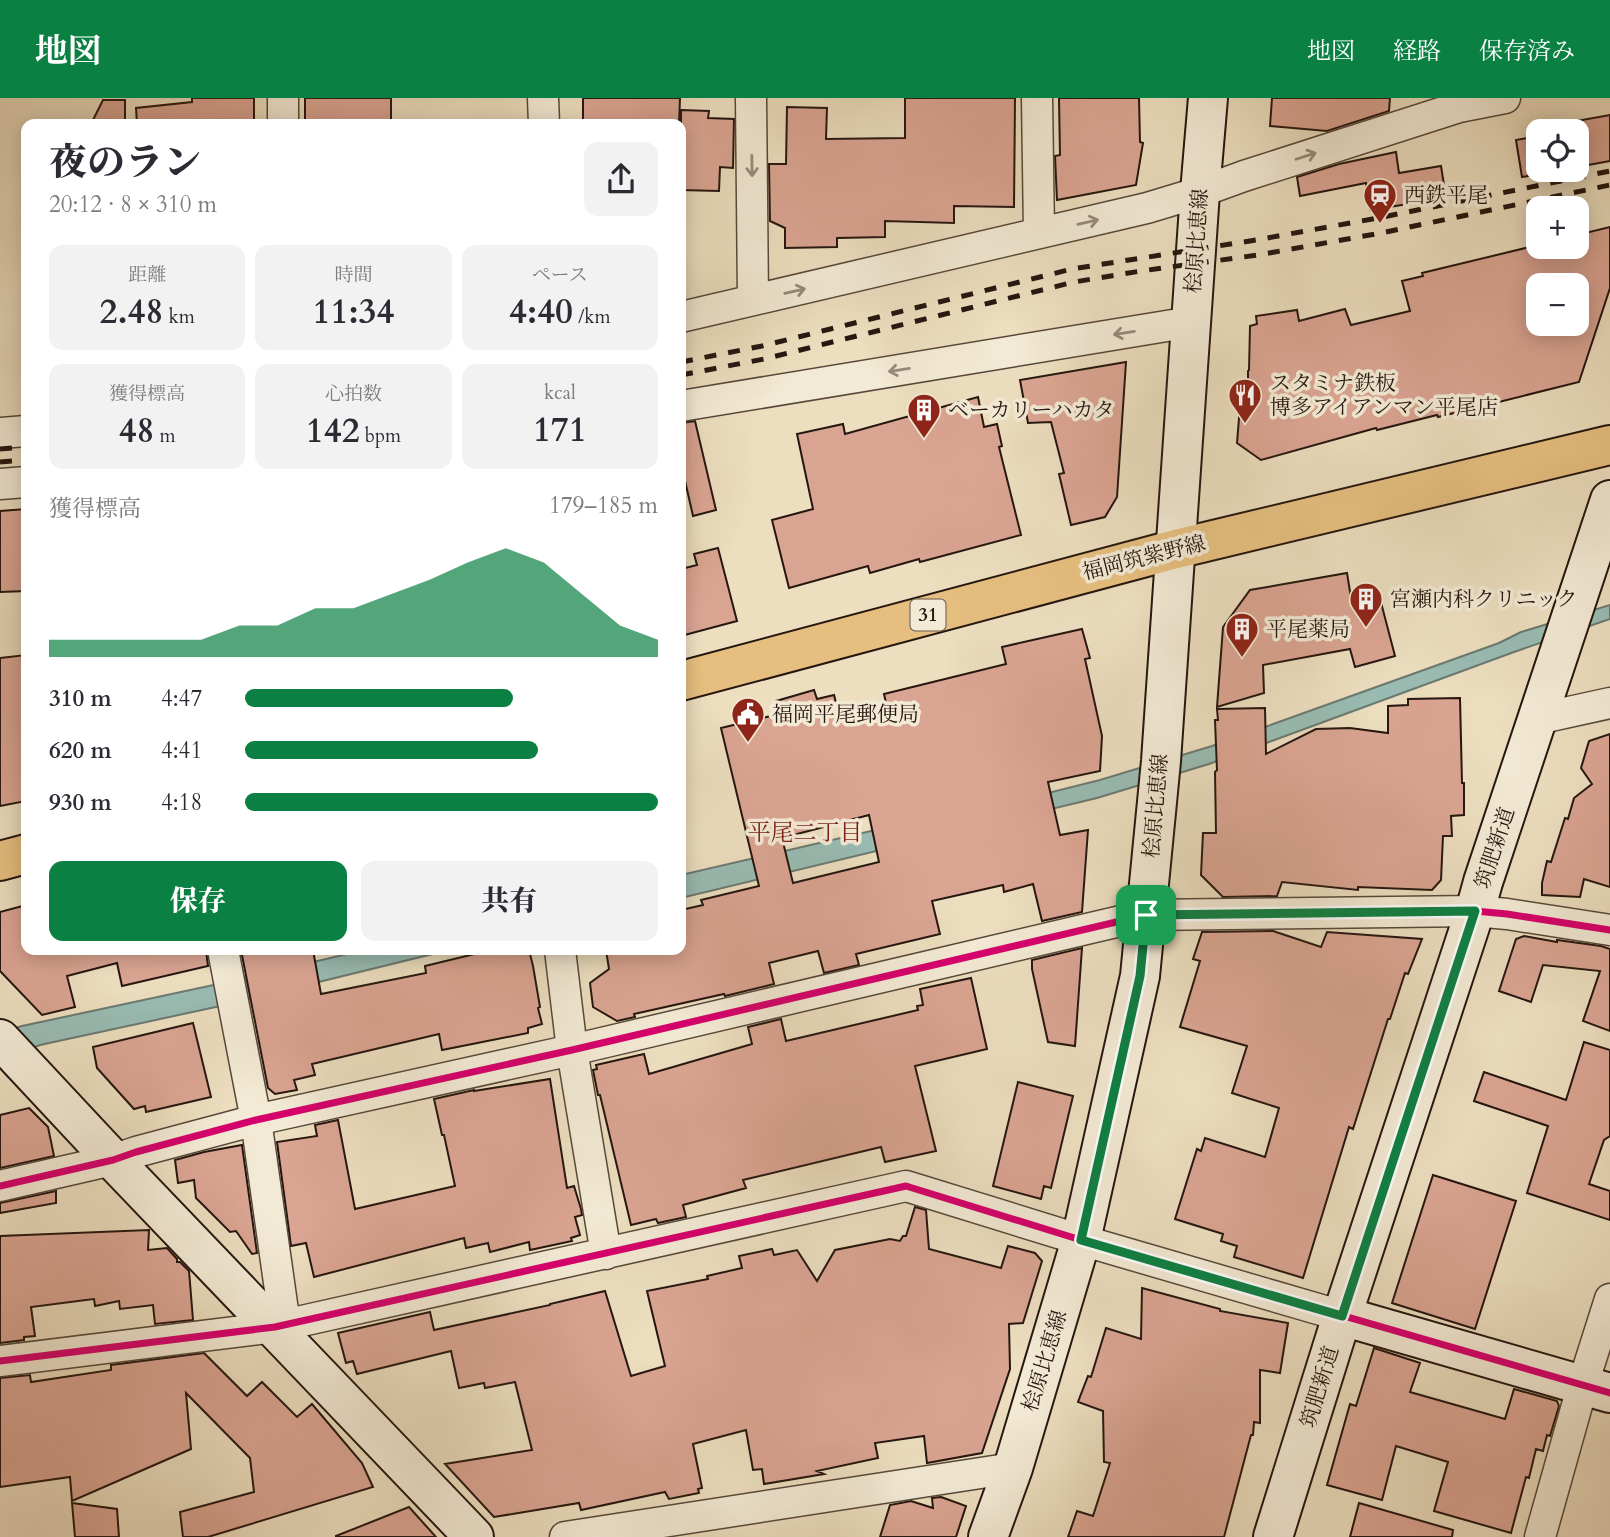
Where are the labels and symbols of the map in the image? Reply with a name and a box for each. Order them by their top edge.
one-way arrow [1294,149,1316,161]
one-way arrow [745,154,759,177]
station icon: 西鉄平尾 [1361,176,1399,225]
place label: 西鉄平尾 [1404,181,1488,210]
street label: 桧原比恵線 [1179,188,1215,294]
one-way arrow [1076,214,1099,228]
one-way arrow [783,283,806,297]
one-way arrow [1113,327,1136,340]
one-way arrow [888,364,911,377]
place label: スタミナ鉄板 博多アイアンマン平尾店 [1270,369,1498,422]
restaurant icon: スタミナ鉄板 博多アイアンマン平尾店 [1226,376,1264,425]
building icon: ベーカリーハカタ [905,391,943,440]
place label: ベーカリーハカタ [948,396,1115,425]
street label: 福岡筑紫野線 [1079,529,1209,587]
building icon: 宮瀬内科クリニック [1347,580,1385,629]
place label: 宮瀬内科クリニック [1390,585,1578,614]
road number: 31 [911,600,946,630]
building icon: 平尾薬局 [1223,610,1261,659]
place label: 平尾薬局 [1266,615,1350,644]
public building icon: 福岡平尾郵便局 [729,695,767,744]
place label: 福岡平尾郵便局 [772,700,919,729]
street label: 桧原比恵線 [1137,752,1175,860]
street label: 筑肥新道 [1468,804,1522,892]
district label: 平尾二丁目 [748,817,863,848]
pin [1116,885,1176,945]
street label: 桧原比恵線 [1016,1307,1074,1415]
street label: 筑肥新道 [1294,1343,1346,1431]

